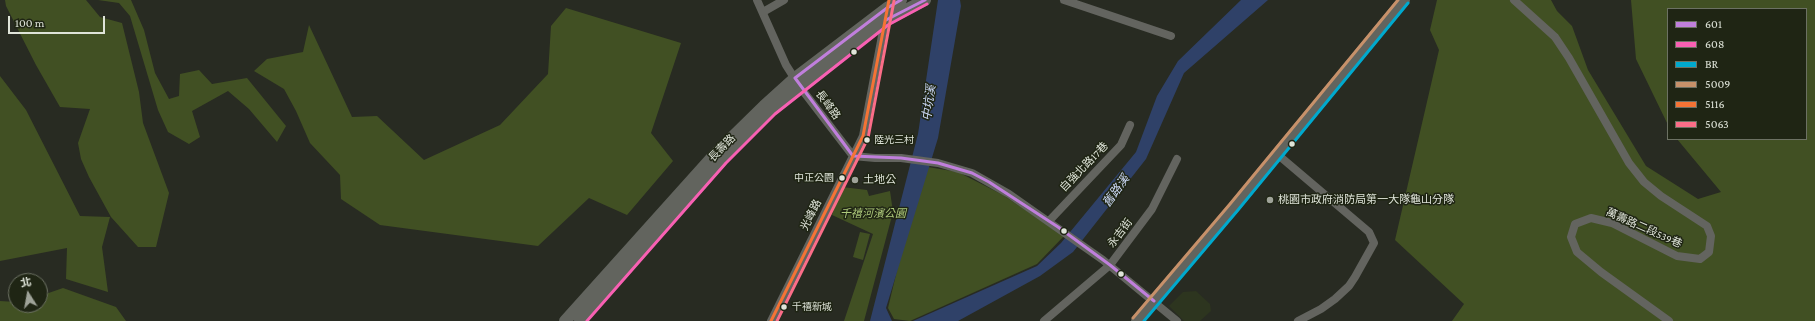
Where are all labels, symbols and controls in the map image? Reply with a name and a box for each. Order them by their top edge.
scale bar [10,8,107,34]
legend [1667,8,1807,140]
text: 100 m [15,16,44,30]
text: 601 [1705,17,1722,31]
text: 608 [1705,37,1724,51]
unlabelled marker [849,47,859,57]
text: BR [1705,57,1718,71]
text: 5009 [1705,77,1730,91]
water label: 中坑溪 [919,84,939,122]
street label: 長峰路 [813,88,843,122]
text: 5116 [1705,97,1725,111]
text: 5063 [1705,117,1729,131]
street label: 長壽路 [706,132,738,164]
place label: 陸光三村 [874,134,914,146]
marker: 陸光三村 [862,135,872,145]
street label: 自強北路17巷 [1057,139,1111,195]
unlabelled marker [1287,139,1297,149]
place label: 中正公園 [794,172,834,184]
water label: 舊路溪 [1100,172,1132,210]
marker: 中正公園 [837,173,847,183]
place label: 土地公 [863,173,896,187]
marker: 土地公 [850,175,860,185]
place label: 桃園市政府消防局第一大隊龜山分隊 [1278,193,1454,207]
marker: 桃園市政府消防局第一大隊龜山分隊 [1265,195,1275,205]
street label: 光峰路 [798,197,824,233]
street label: 萬壽路二段539巷 [1604,205,1684,251]
park label: 千禧河濱公園 [840,207,906,221]
street label: 永吉街 [1105,216,1135,250]
unlabelled marker [1059,226,1069,236]
unlabelled marker [1116,269,1126,279]
north arrow [8,273,48,313]
text: 北 [19,275,32,289]
place label: 千禧新城 [792,301,832,313]
marker: 千禧新城 [779,302,789,312]

